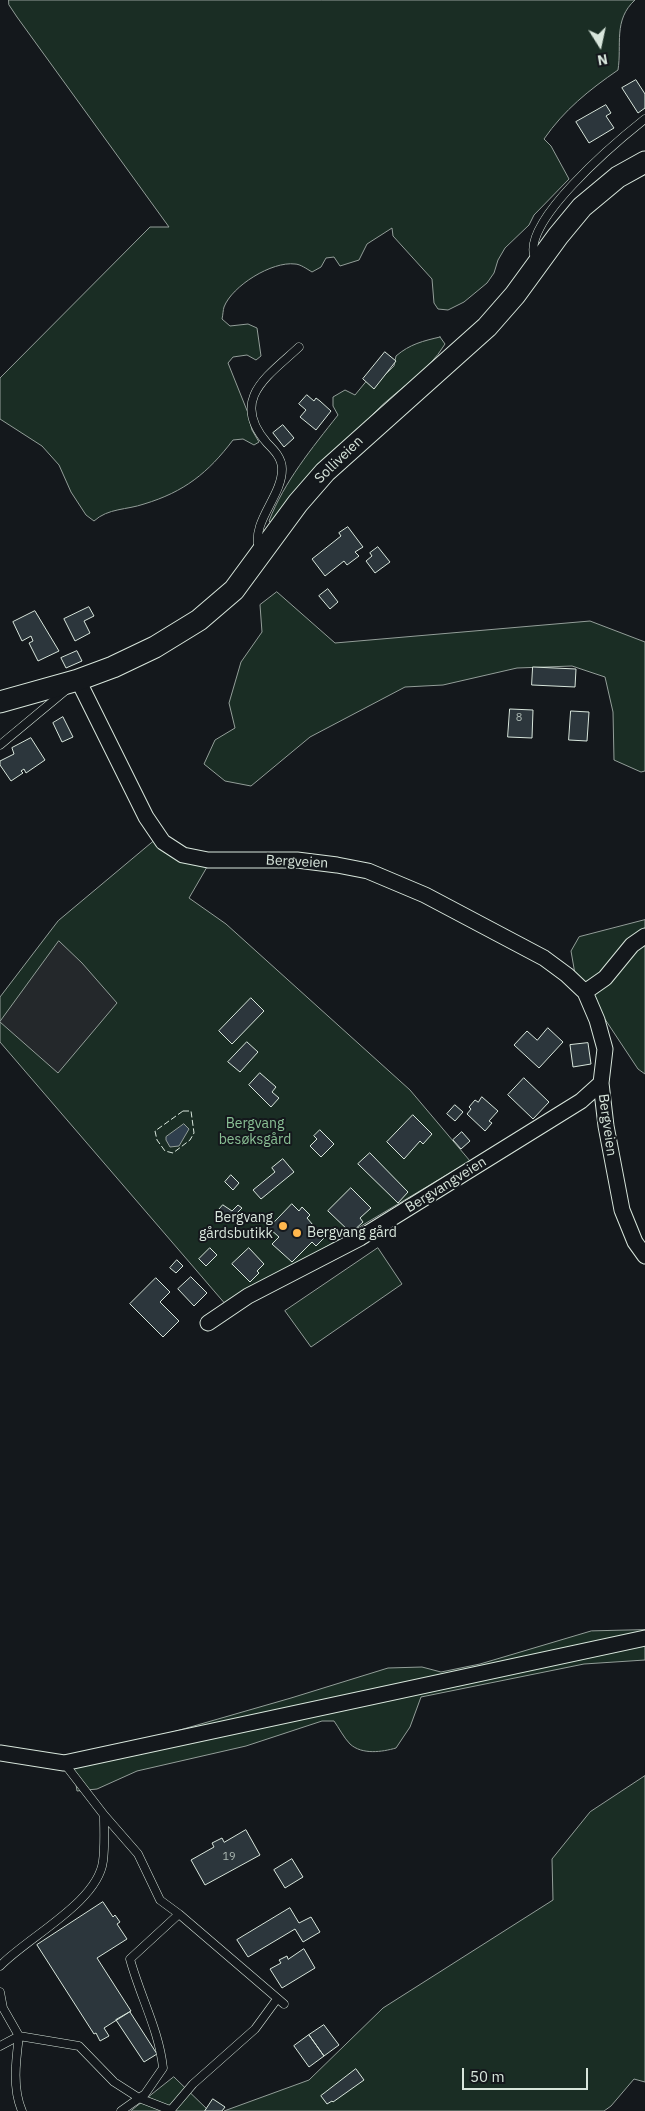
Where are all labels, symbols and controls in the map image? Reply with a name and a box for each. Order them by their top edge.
north arrow [575,20,625,70]
text: N [596,50,609,70]
street label: Solliveien [311,433,367,487]
house number: 8 [516,711,522,725]
street label: Bergveien [265,852,329,872]
street label: Bergveien [594,1093,620,1157]
park label: Bergvang besøksgård [219,1116,291,1148]
street label: Bergvangveien [402,1153,490,1217]
place label: Bergvang gårdsbutikk [199,1210,273,1242]
marker: Bergvang gårdsbutikk [277,1220,289,1232]
place label: Bergvang gård [307,1225,397,1241]
marker: Bergvang gård [291,1227,303,1239]
house number: 19 [222,1850,236,1864]
scale bar [465,2058,591,2090]
text: 50 m [470,2067,505,2086]

